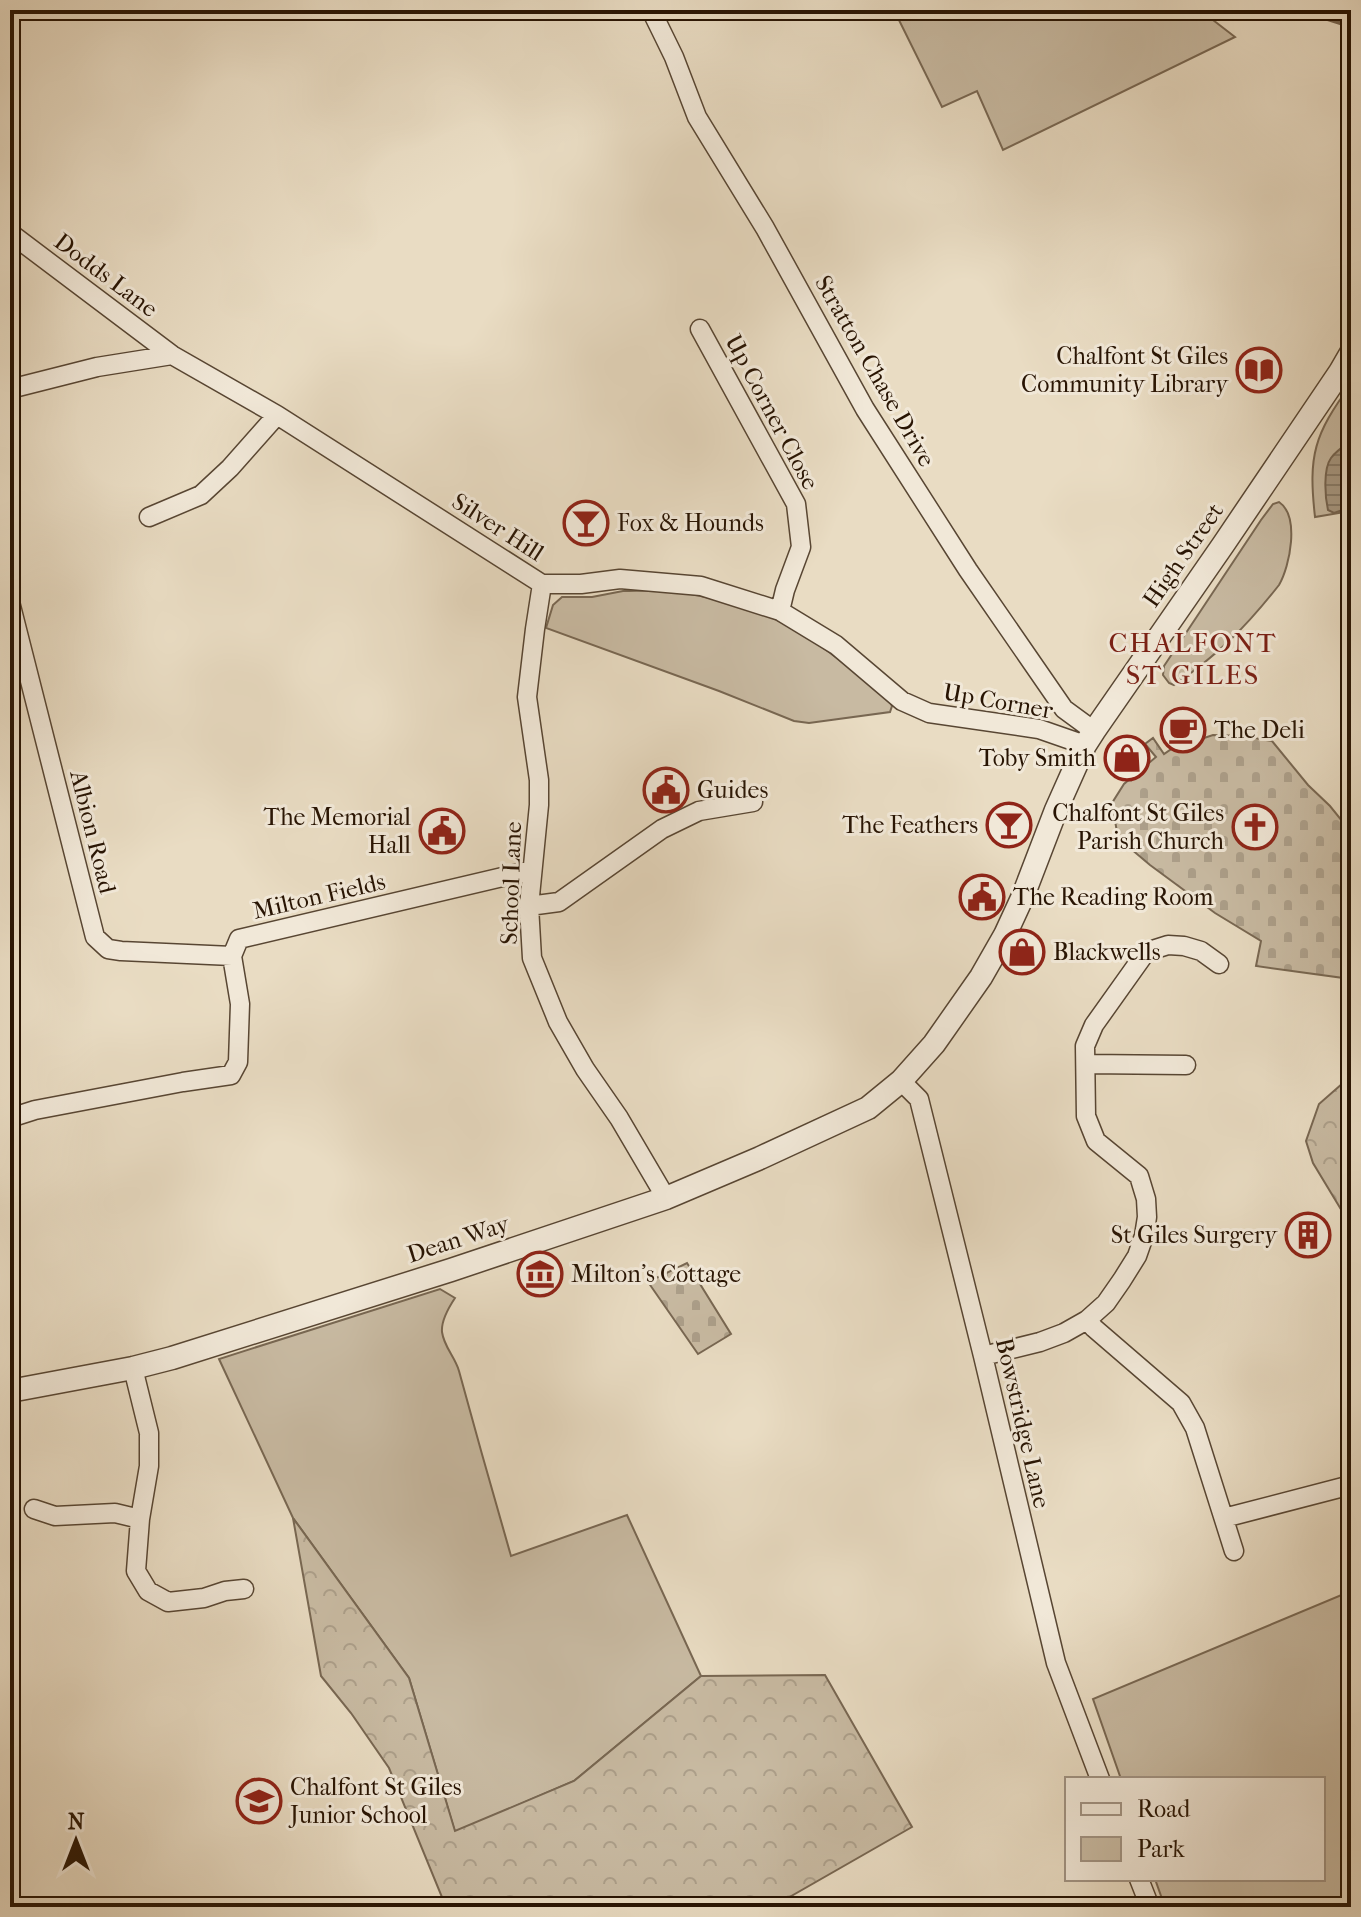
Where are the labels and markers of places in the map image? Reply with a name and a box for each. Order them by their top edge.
place label: Chalfont St Giles Community Library [1021,342,1229,398]
library icon: Chalfont St Giles Community Library [1235,346,1283,394]
bar icon: Fox & Hounds [562,499,610,547]
place label: Fox & Hounds [617,509,764,537]
cafe icon: The Deli [1159,706,1207,754]
place label: The Deli [1214,716,1305,744]
shop icon: Toby Smith [1103,734,1151,782]
place label: Toby Smith [979,744,1097,772]
public building icon: Guides [642,766,690,814]
place label: Guides [697,776,768,804]
place label: Chalfont St Giles Parish Church [1052,799,1225,855]
bar icon: The Feathers [985,801,1033,849]
place label: The Memorial Hall [264,803,411,859]
church icon: Chalfont St Giles Parish Church [1231,803,1279,851]
public building icon: The Memorial Hall [418,807,466,855]
place label: The Feathers [842,811,978,839]
public building icon: The Reading Room [958,873,1006,921]
place label: The Reading Room [1013,883,1213,911]
shop icon: Blackwells [998,928,1046,976]
place label: Blackwells [1053,938,1161,966]
building icon: St Giles Surgery [1284,1211,1332,1259]
place label: St Giles Surgery [1111,1221,1278,1249]
museum icon: Milton's Cottage [516,1250,564,1298]
place label: Milton's Cottage [571,1260,741,1288]
place label: Chalfont St Giles Junior School [288,1773,462,1829]
school or university icon: Chalfont St Giles Junior School [235,1777,283,1825]

